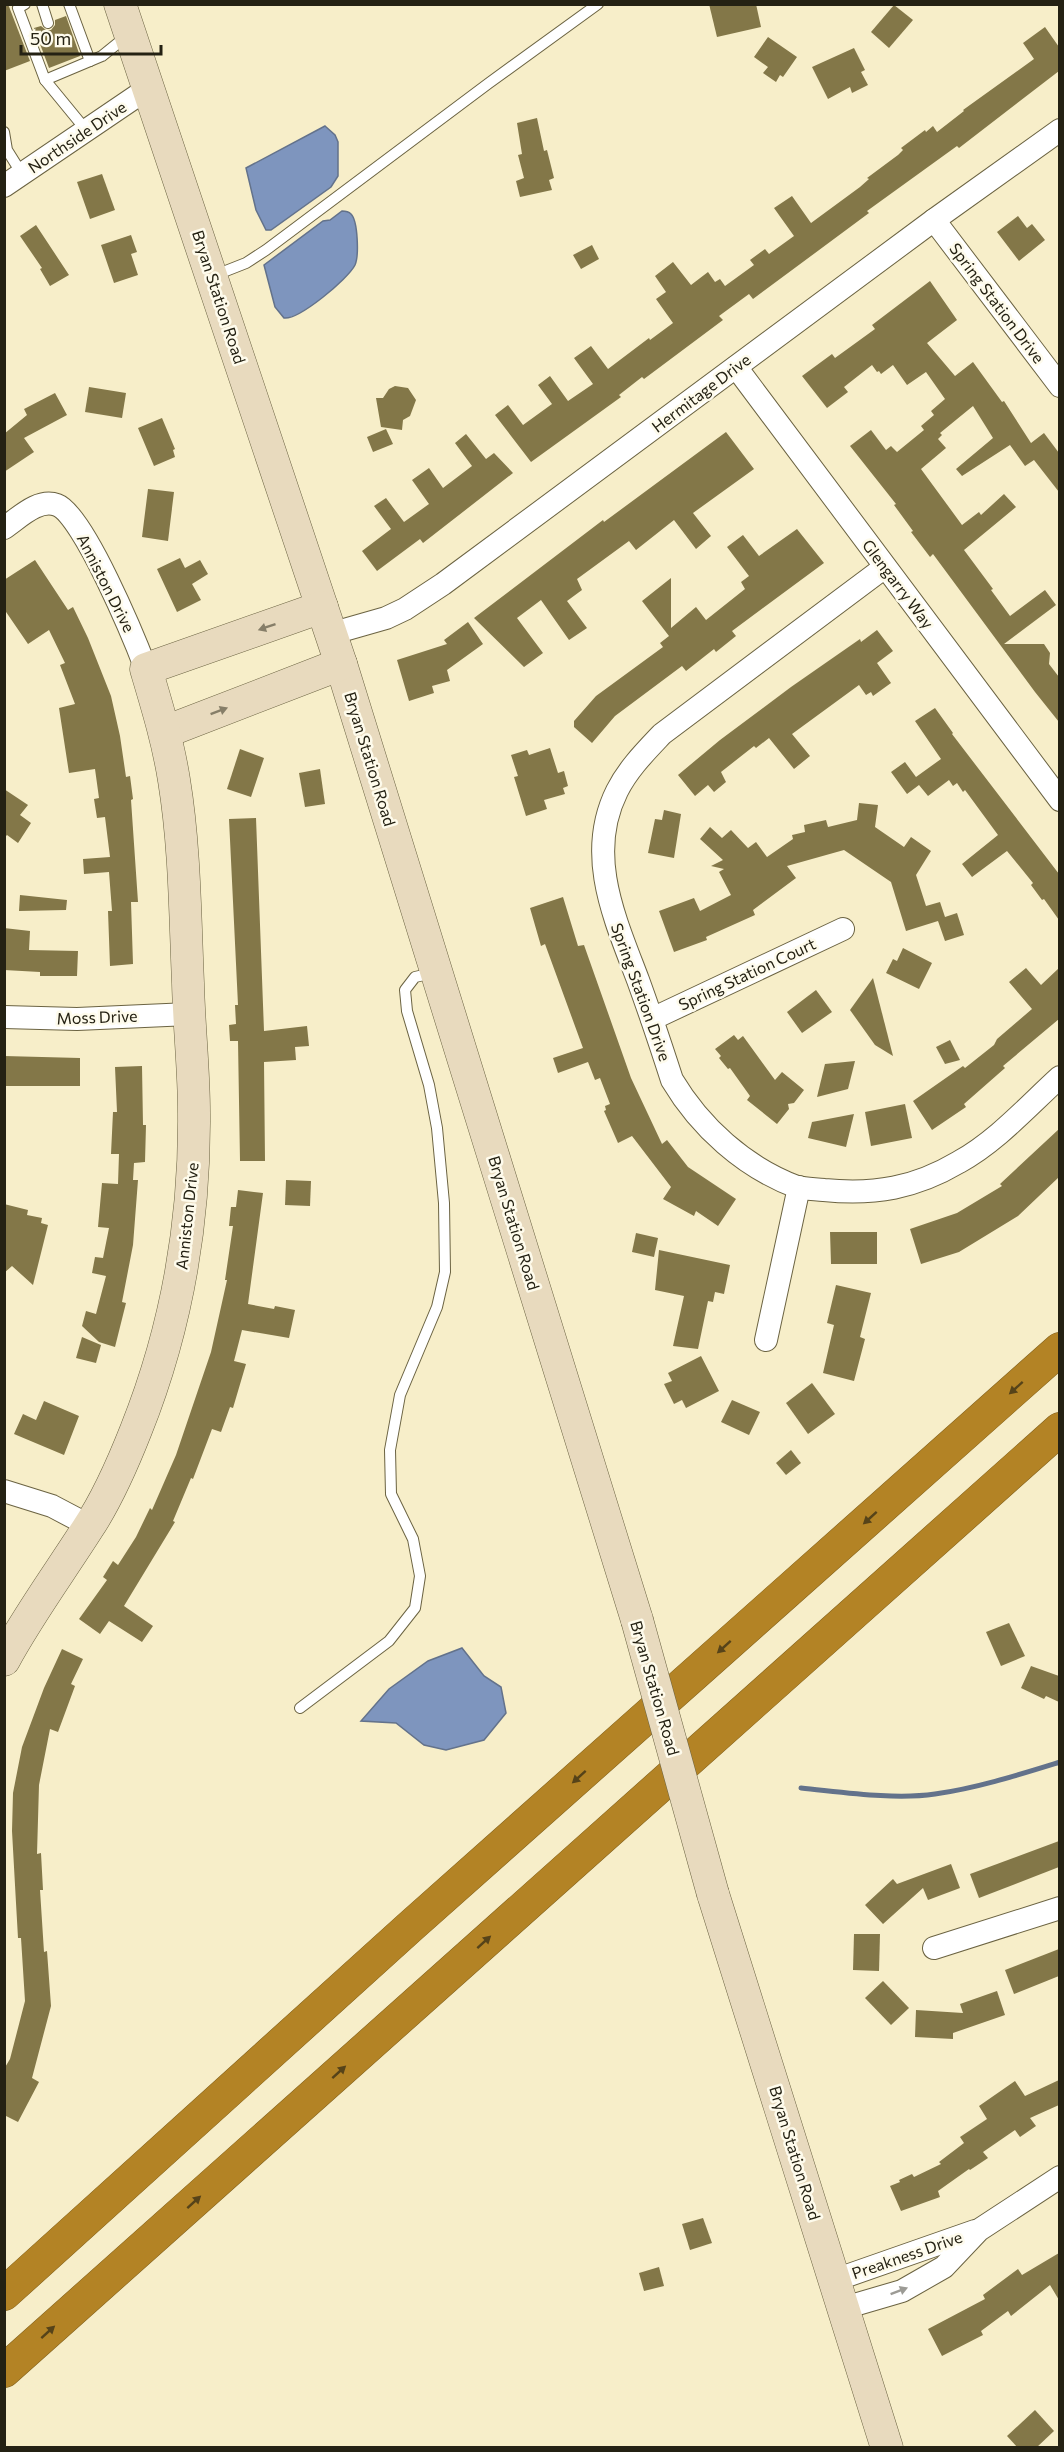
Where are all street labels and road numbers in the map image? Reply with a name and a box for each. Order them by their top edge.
street label: Northside Drive [24,97,130,176]
street label: Bryan Station Road [189,228,250,366]
street label: Spring Station Drive [946,239,1049,367]
street label: Hermitage Drive [648,349,754,436]
street label: Anniston Drive [74,531,139,635]
street label: Glengarry Way [859,535,938,632]
street label: Bryan Station Road [341,689,400,828]
street label: Spring Station Drive [608,920,675,1063]
street label: Spring Station Court [675,933,819,1014]
street label: Moss Drive [56,1006,138,1027]
street label: Bryan Station Road [485,1153,544,1292]
street label: Anniston Drive [171,1161,202,1270]
street label: Bryan Station Road [627,1618,684,1757]
street label: Bryan Station Road [766,2083,825,2222]
street label: Preakness Drive [849,2227,965,2282]

